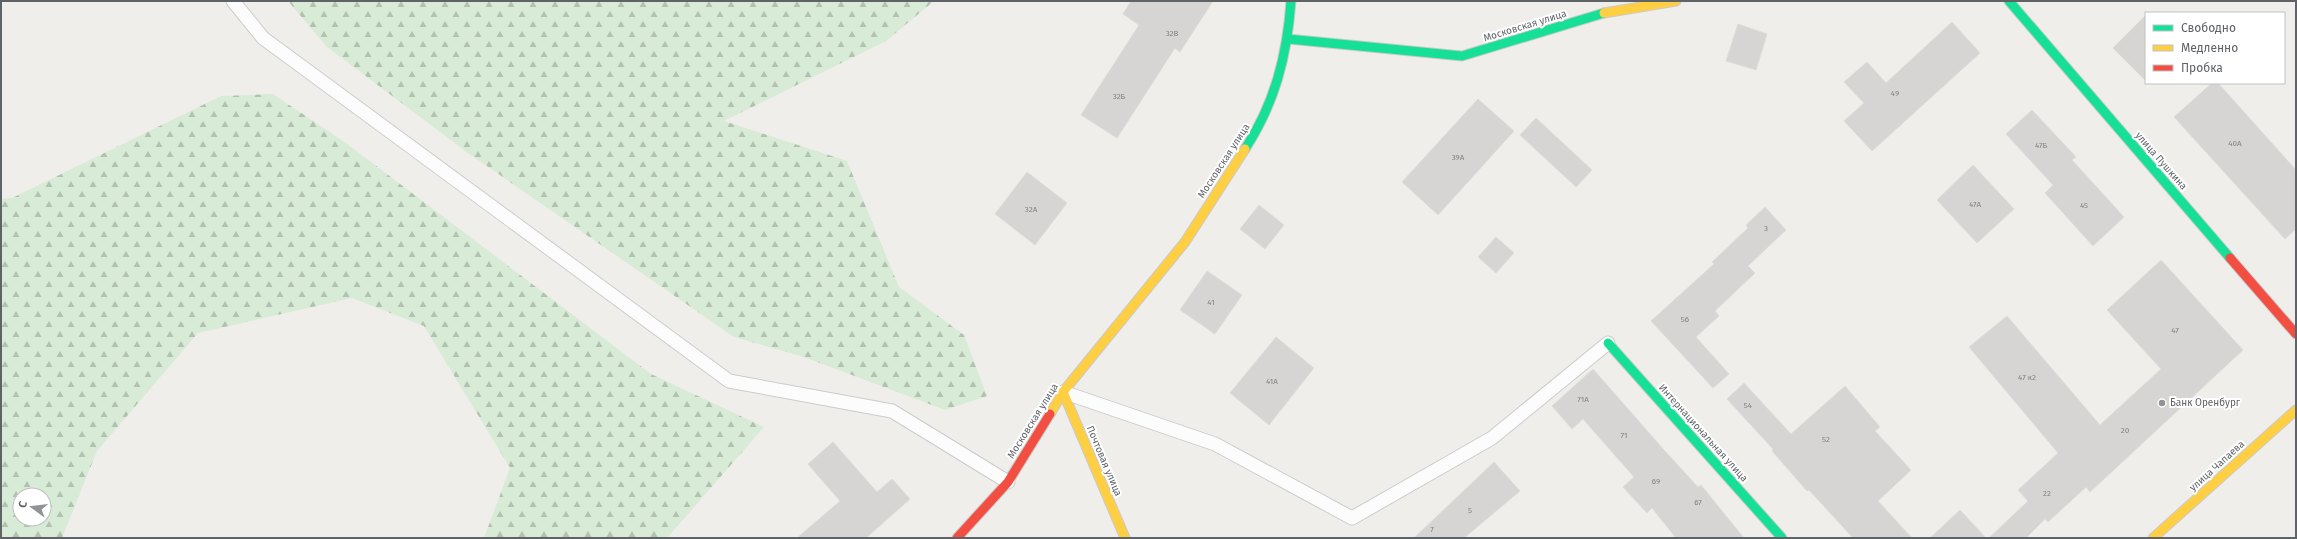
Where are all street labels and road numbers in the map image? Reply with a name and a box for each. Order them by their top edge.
street label: Московская улица [1482,8,1568,44]
street label: Московская улица [1195,122,1253,200]
street label: улица Пушкина [2133,130,2189,192]
street label: Московская улица [1005,381,1061,461]
street label: Интернациональная улица [1656,382,1750,484]
street label: Почтовая улица [1084,424,1124,498]
street label: улица Чапаева [2187,438,2247,494]

